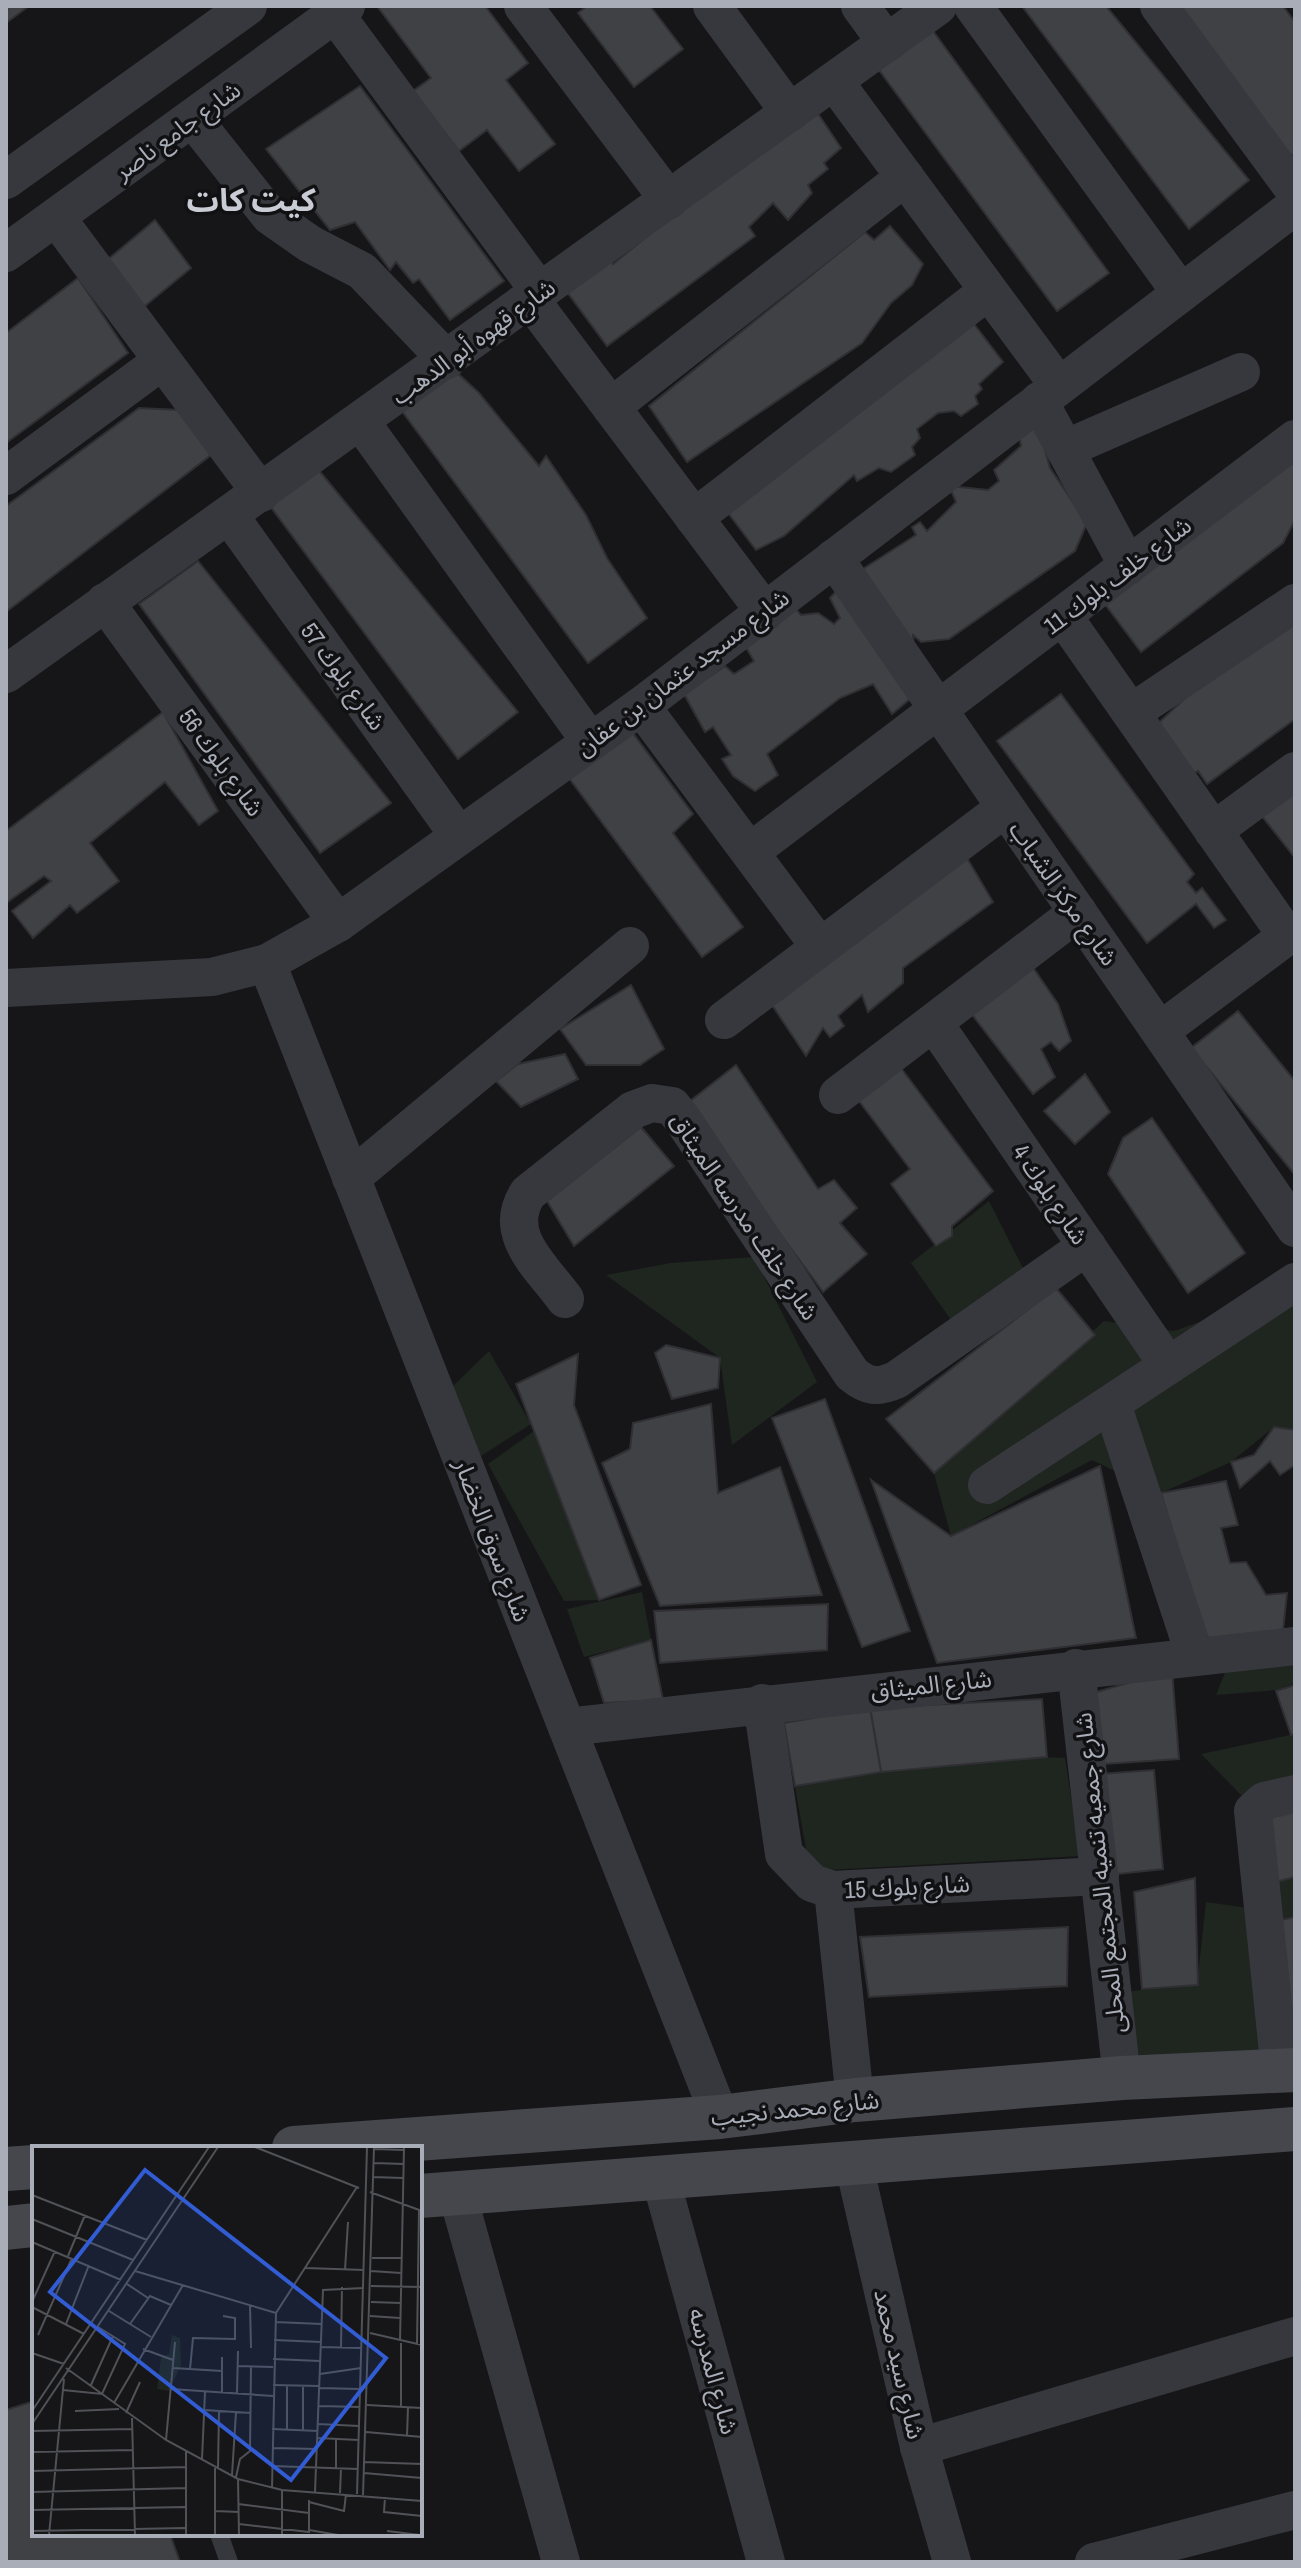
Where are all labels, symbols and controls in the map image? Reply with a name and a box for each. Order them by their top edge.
street label: شارع جامع ناصر [107,73,248,189]
district label: كيت كات [187,178,316,221]
street label: شارع قهوه أبو الدهب [385,271,563,413]
street label: شارع خلف بلوك 11 [1036,509,1199,643]
street label: شارع مسجد عثمان بن عفان [569,581,796,764]
street label: شارع بلوك 57 [292,616,394,737]
street label: شارع بلوك 56 [170,702,272,823]
street label: شارع مركز الشباب [1001,814,1126,973]
street label: شارع خلف مدرسه الميثاق [662,1106,827,1327]
street label: شارع بلوك 4 [1004,1137,1096,1252]
street label: شارع سوق الخضار [445,1453,539,1627]
street label: شارع الميثاق [869,1662,993,1708]
street label: شارع جمعيه تنميه المجتمع المحلى [1066,1711,1134,2035]
street label: شارع بلوك 15 [843,1867,971,1907]
street label: شارع محمد نجيب [709,2083,881,2135]
inset map [32,2146,422,2536]
street label: شارع سيد محمد [865,2286,933,2442]
street label: شارع المدرسه [680,2304,746,2438]

